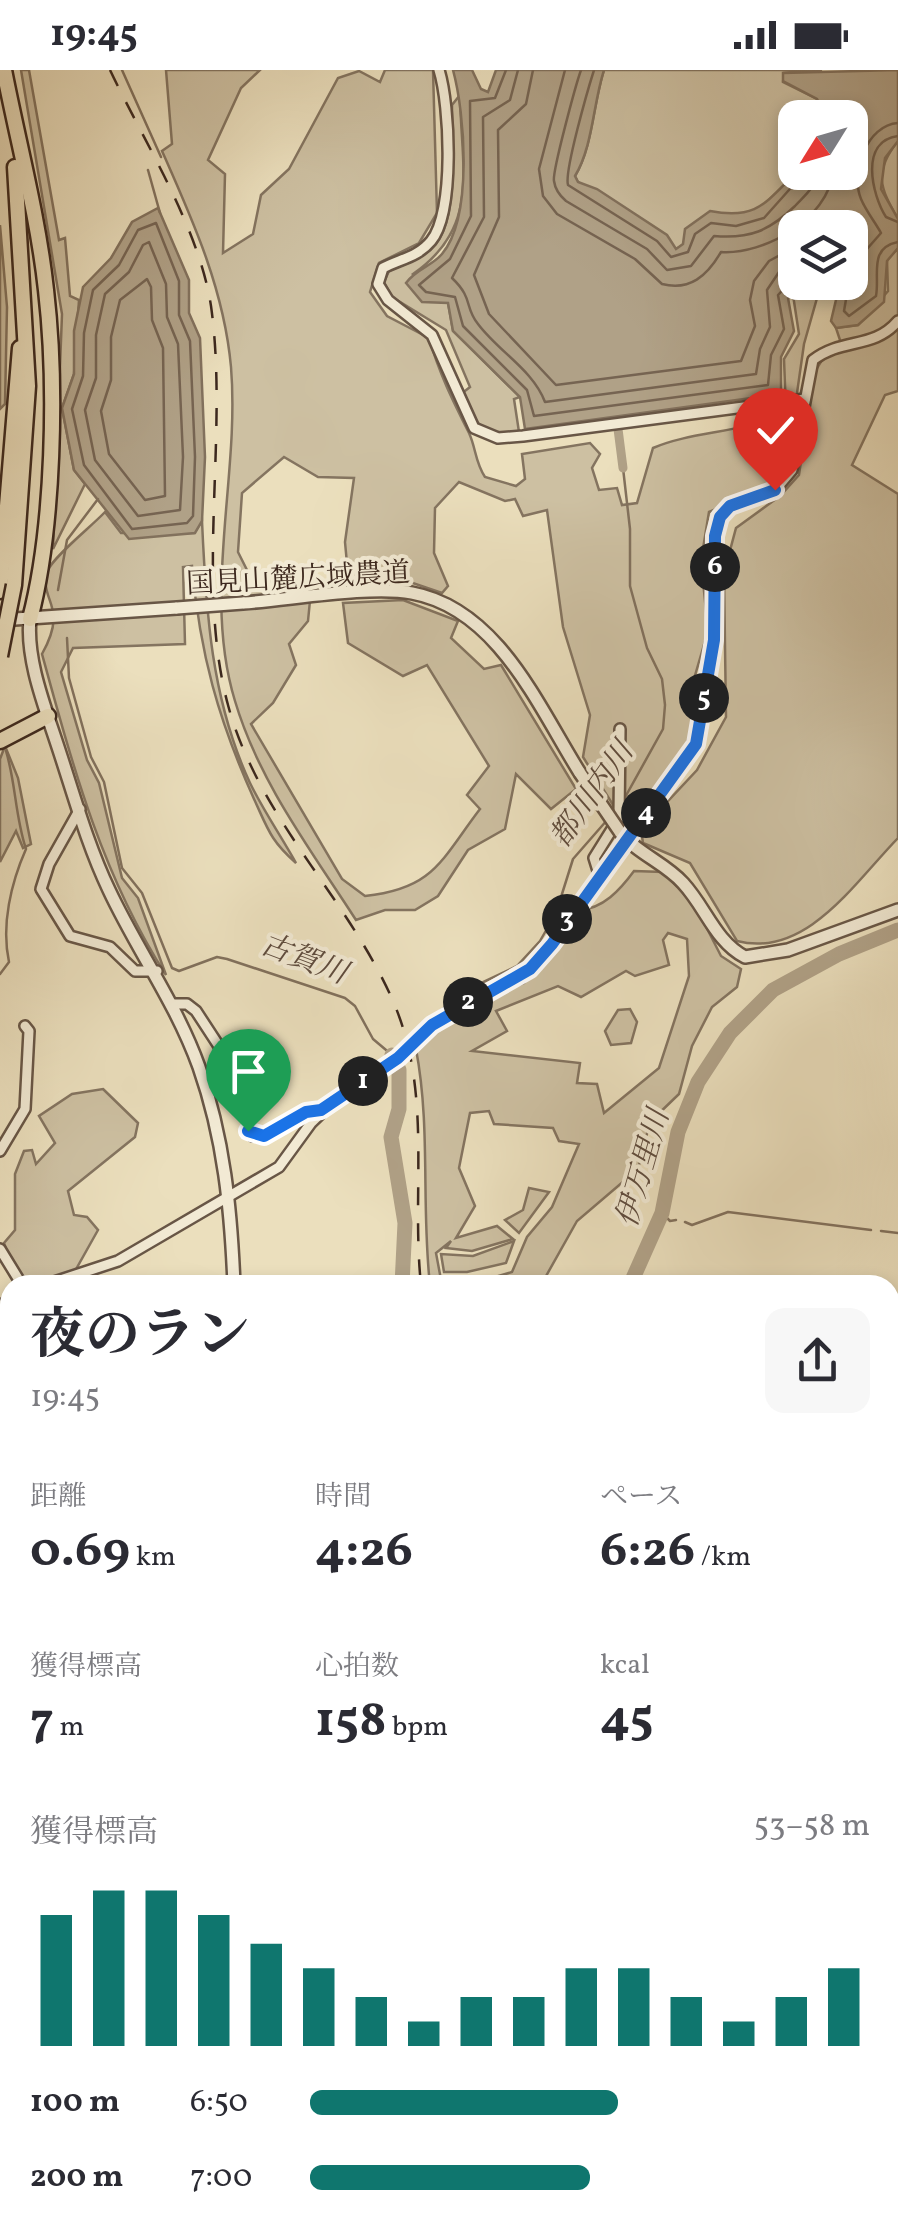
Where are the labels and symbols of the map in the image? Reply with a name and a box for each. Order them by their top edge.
north arrow [778,100,868,190]
pin [733,388,818,491]
pin: 6 [690,542,740,592]
street label: 国見山麓広域農道 [185,554,411,605]
pin: 5 [679,673,729,723]
water label: 都川内川 [541,731,646,856]
pin: 4 [621,788,671,838]
pin: 3 [542,894,592,944]
water label: 古賀川 [254,924,356,997]
pin: 2 [443,977,493,1027]
pin [206,1029,291,1132]
pin: 1 [338,1056,388,1106]
water label: 伊万里川 [607,1102,681,1232]

